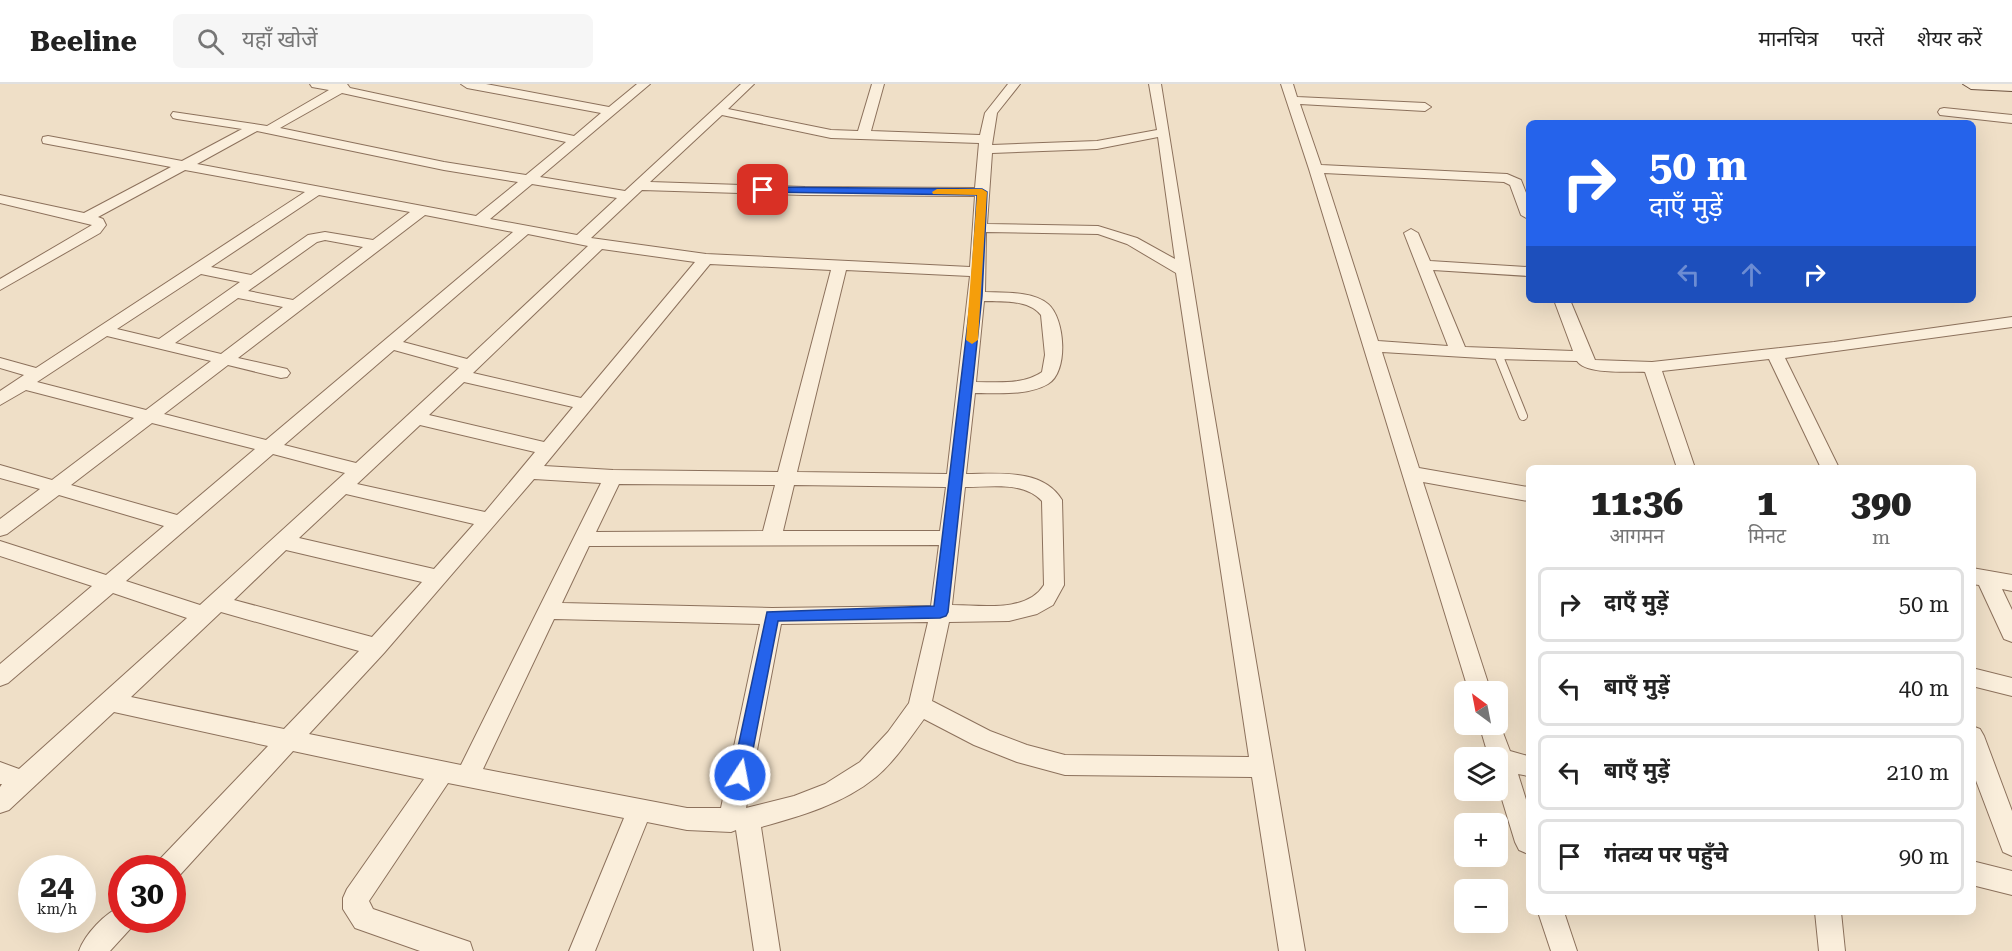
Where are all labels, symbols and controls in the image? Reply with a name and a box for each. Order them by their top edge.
search box [173,14,593,68]
text: Beeline [30,25,137,58]
icon: search [194,25,227,58]
text: यहाँ खोजें [242,27,318,52]
text: मानचित्र [1758,27,1818,51]
text: परतें [1851,27,1884,51]
text: शेयर करें [1917,27,1982,51]
text: 50 m [1649,141,1747,190]
icon: right [1550,144,1628,222]
pin [737,164,788,215]
icon: arrive [746,173,779,206]
text: दाएँ मुड़ें [1649,191,1723,223]
icon: left [1672,258,1705,291]
icon: ahead [1735,258,1768,291]
icon: right [1798,258,1831,291]
text: 11:36 [1591,482,1683,524]
text: 1 [1757,482,1777,524]
text: 390 [1851,483,1911,525]
text: आगमन [1610,524,1664,548]
text: मिनट [1748,524,1786,548]
text: m [1872,525,1890,549]
icon: right [1553,588,1586,621]
text: दाएँ मुड़ें [1604,590,1669,615]
text: 50 m [1899,592,1949,617]
icon: left [1553,672,1586,705]
text: बाएँ मुड़ें [1604,674,1670,699]
text: 40 m [1899,676,1949,701]
north arrow [1454,681,1508,735]
map controls [1454,681,1508,933]
position arrow [708,743,772,807]
button: layers [1454,747,1508,801]
icon: left [1553,756,1586,789]
text: बाएँ मुड़ें [1604,758,1670,783]
text: 210 m [1886,760,1949,785]
button: + [1454,813,1508,867]
icon: arrive [1553,840,1586,873]
text: गंतव्य पर पहुँचे [1604,842,1728,867]
text: 90 m [1899,844,1949,869]
speed limit sign: 30 [108,855,186,933]
text: 24 [40,869,74,904]
button: − [1454,879,1508,933]
text: km/h [37,900,77,918]

